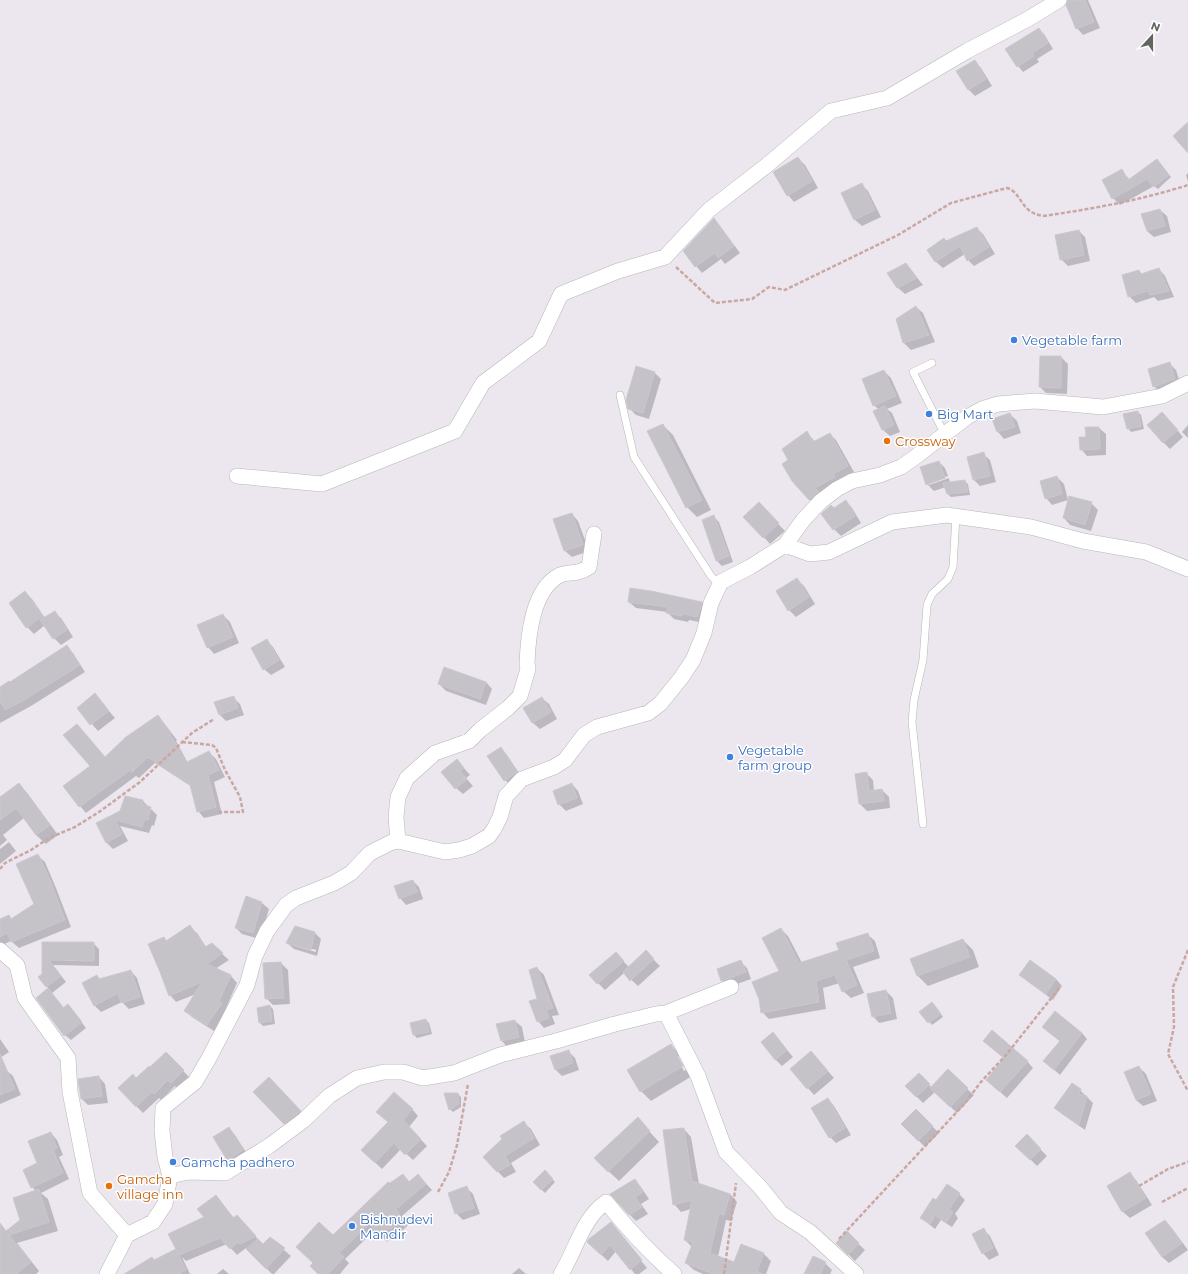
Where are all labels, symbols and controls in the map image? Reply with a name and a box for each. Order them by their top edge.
north arrow [1132,16,1172,56]
text: N [1149,19,1162,35]
place label: Vegetable farm [1022,332,1122,348]
marker: Vegetable farm [1009,335,1019,345]
place label: Big Mart [937,406,993,422]
marker: Big Mart [924,409,934,419]
place label: Crossway [895,433,957,449]
marker: Crossway [882,436,892,446]
place label: Vegetable farm group [738,742,812,773]
marker: Vegetable farm group [725,752,735,762]
place label: Gamcha padhero [181,1154,295,1170]
marker: Gamcha padhero [168,1157,178,1167]
place label: Gamcha village inn [117,1171,183,1202]
marker: Gamcha village inn [104,1181,114,1191]
place label: Bishnudevi Mandir [360,1211,433,1242]
marker: Bishnudevi Mandir [347,1221,357,1231]

